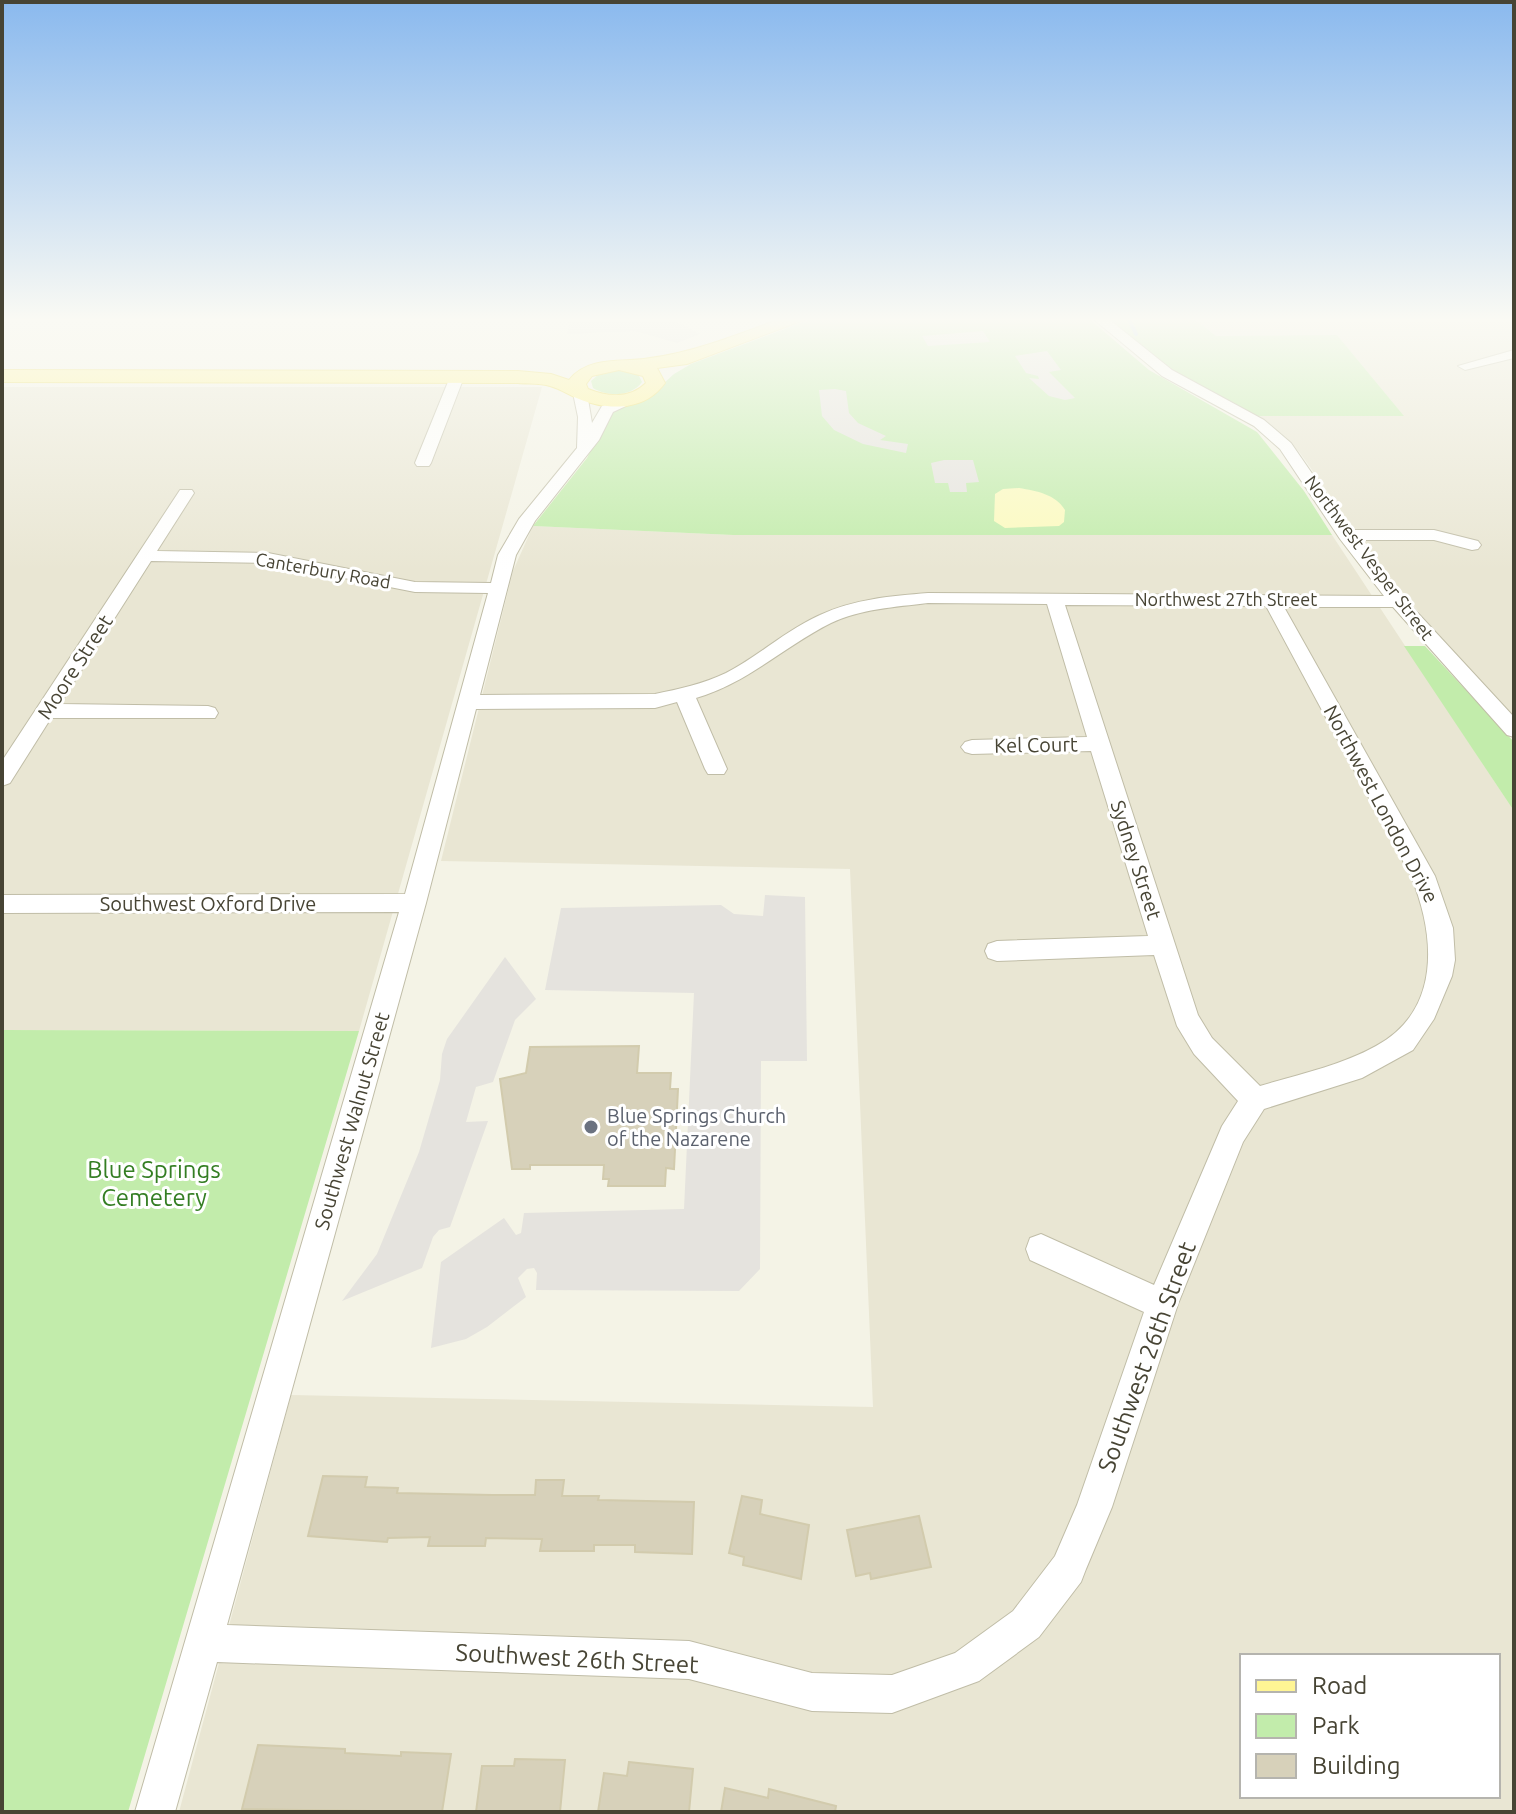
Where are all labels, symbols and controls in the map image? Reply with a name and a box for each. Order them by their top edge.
street label: Northwest Vesper Street [1301,471,1438,644]
street label: Canterbury Road [254,548,392,592]
street label: Northwest 27th Street [1135,589,1317,609]
street label: Moore Street [32,610,117,723]
street label: Northwest London Drive [1320,701,1443,906]
street label: Kel Court [994,732,1078,757]
street label: Sydney Street [1106,797,1167,923]
street label: Southwest Oxford Drive [100,892,316,915]
street label: Southwest Walnut Street [309,1009,394,1232]
place label: Blue Springs Church of the Nazarene [607,1104,786,1150]
marker: Blue Springs Church of the Nazarene [582,1118,600,1136]
park label: Blue Springs Cemetery [87,1156,221,1211]
street label: Southwest 26th Street [1092,1237,1201,1476]
street label: Southwest 26th Street [455,1639,700,1678]
legend [1240,1654,1500,1798]
text: Road [1312,1672,1367,1699]
text: Park [1312,1712,1360,1739]
text: Building [1312,1752,1400,1779]

